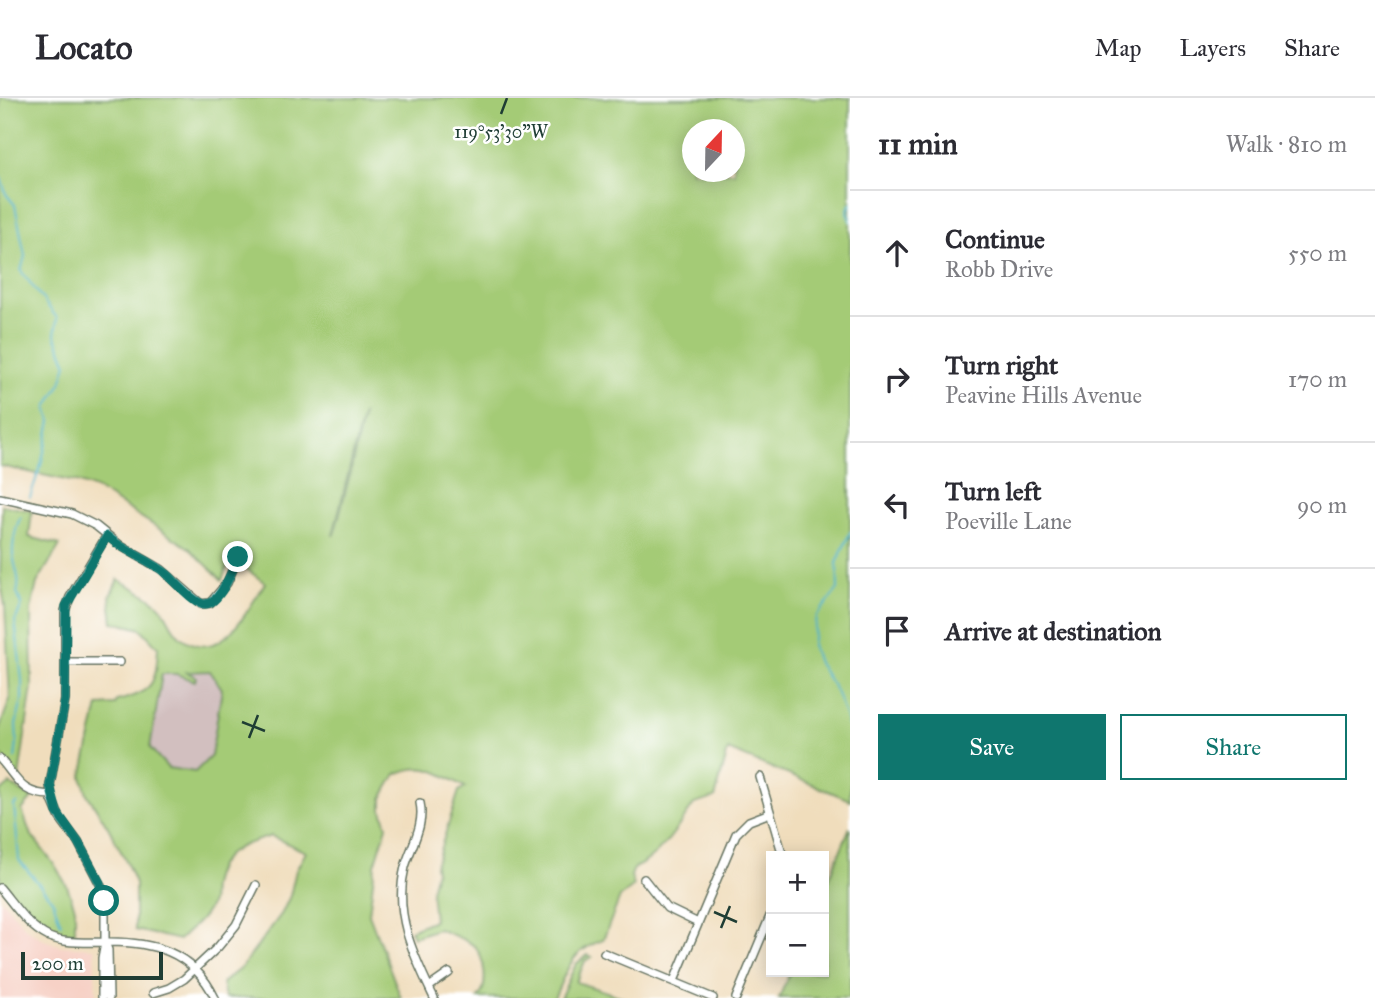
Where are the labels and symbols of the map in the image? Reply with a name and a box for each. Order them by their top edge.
north arrow [682,119,745,182]
text: 119°53'30"W [454,121,549,143]
route end [222,541,253,572]
route start [88,885,119,916]
scale bar [21,949,163,981]

